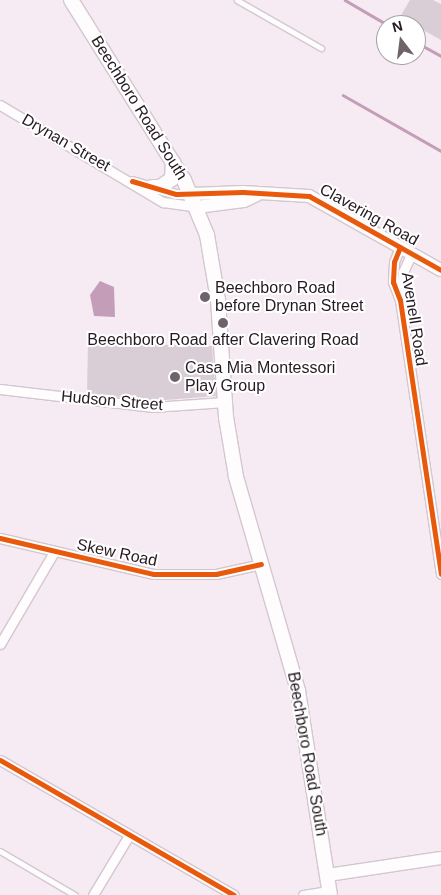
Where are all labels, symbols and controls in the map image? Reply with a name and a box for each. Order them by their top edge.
north arrow [376,15,426,65]
text: N [390,17,404,36]
street label: Beechboro Road South [87,32,191,184]
street label: Drynan Street [18,110,114,176]
street label: Clavering Road [316,180,422,250]
street label: Avenell Road [397,271,431,367]
place label: Beechboro Road before Drynan Street [215,278,364,316]
marker: Beechboro Road before Drynan Street [199,291,211,303]
marker: Beechboro Road after Clavering Road [217,317,229,329]
place label: Beechboro Road after Clavering Road [87,330,359,350]
place label: Casa Mia Montessori Play Group [185,358,335,396]
marker: Casa Mia Montessori Play Group [169,371,181,383]
street label: Hudson Street [60,387,164,415]
street label: Skew Road [75,535,159,571]
street label: Beechboro Road South [283,670,331,838]

